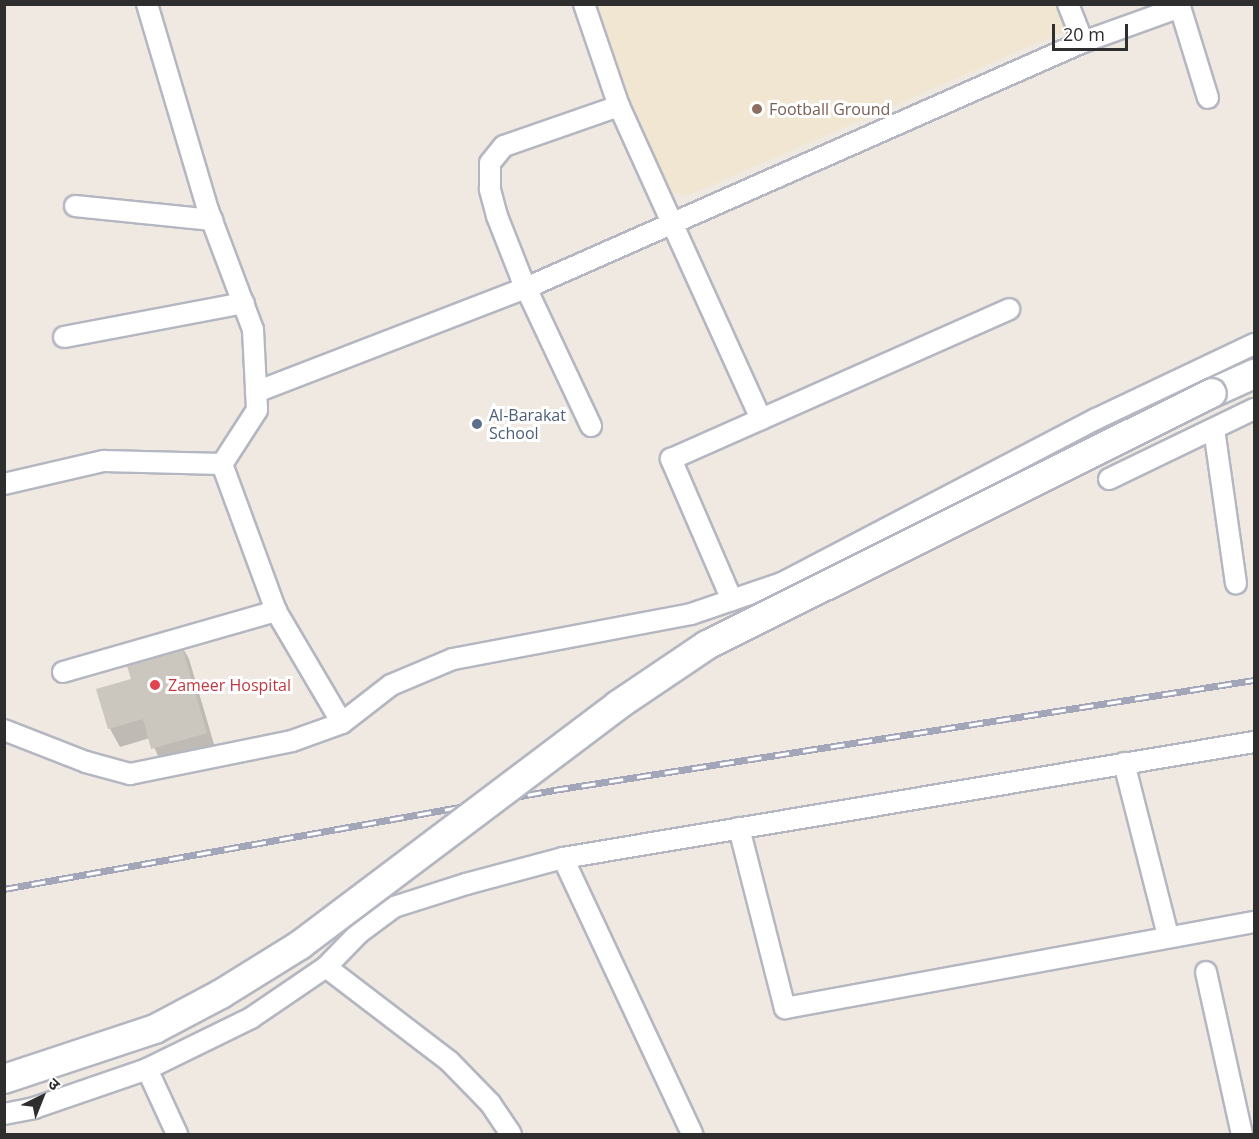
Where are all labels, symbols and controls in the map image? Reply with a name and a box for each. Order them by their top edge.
scale bar [1055,12,1132,50]
text: 20 m [1063,22,1105,46]
place label: Football Ground [769,99,890,119]
marker: Football Ground [750,102,764,116]
place label: Al-Barakat School [489,405,566,443]
marker: Al-Barakat School [470,417,484,431]
place label: Zameer Hospital [168,675,291,695]
marker: Zameer Hospital [146,676,164,694]
north arrow [12,1067,72,1127]
text: उ [43,1073,65,1095]

